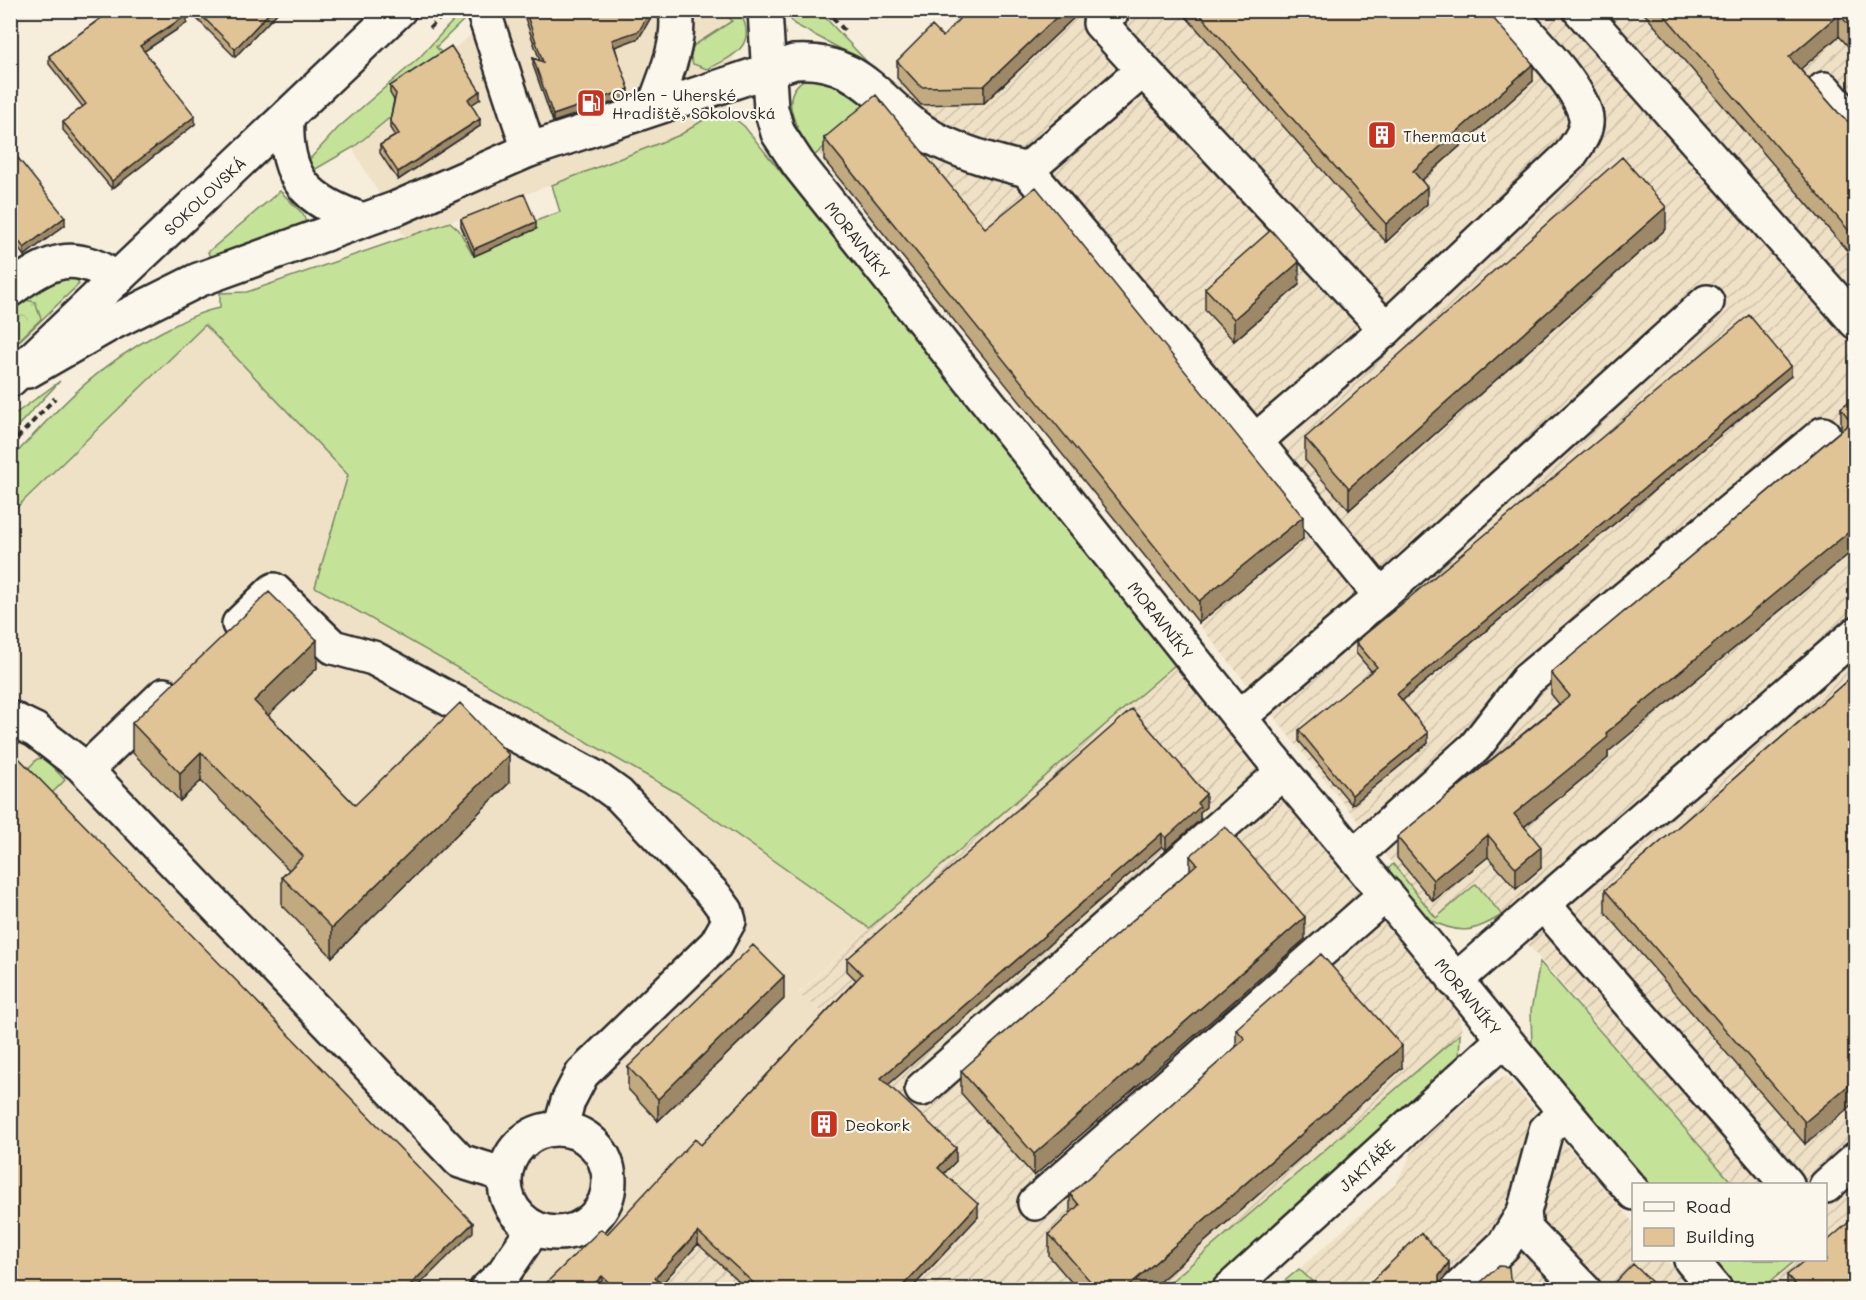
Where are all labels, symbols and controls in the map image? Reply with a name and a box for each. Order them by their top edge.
place label: Orlen - Uherské Hradiště, Sokolovská [612,84,776,123]
fuel station icon: Orlen - Uherské Hradiště, Sokolovská [575,87,607,119]
building icon: Thermacut [1366,119,1398,151]
place label: Thermacut [1403,125,1487,146]
street label: SOKOLOVSKÁ [159,151,250,239]
street label: MORAVNÍKY [821,197,896,283]
street label: MORAVNÍKY [1124,577,1199,663]
street label: MORAVNÍKY [1431,953,1507,1039]
building icon: Deokork [808,1108,840,1140]
place label: Deokork [845,1114,910,1135]
street label: JAKTÁŘE [1334,1134,1399,1196]
legend [1632,1183,1827,1261]
text: Road [1686,1194,1731,1218]
text: Building [1686,1224,1754,1248]

